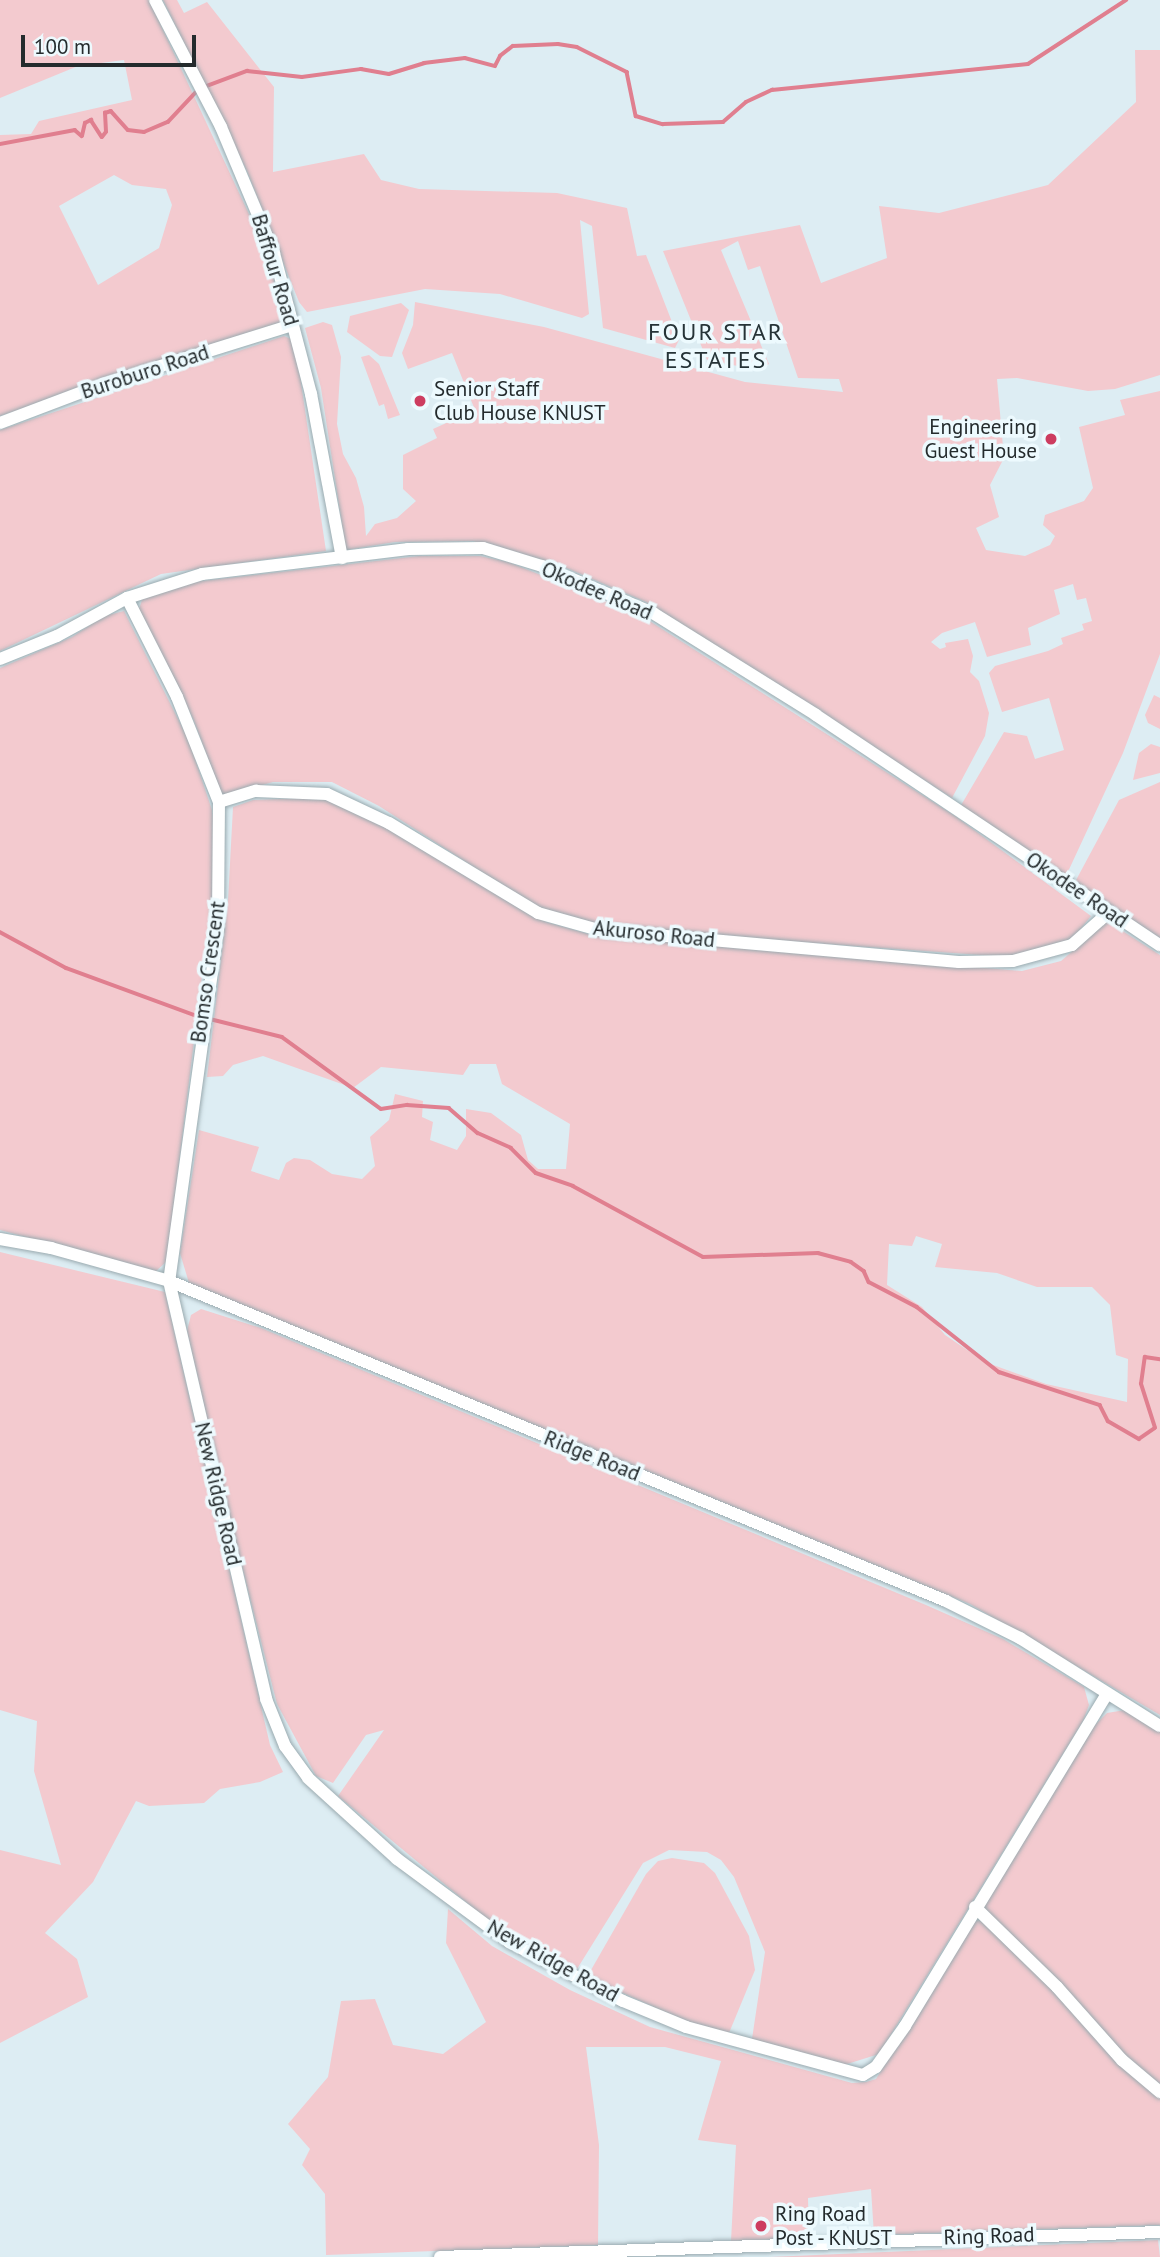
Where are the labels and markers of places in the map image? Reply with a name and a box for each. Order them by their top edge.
place label: Senior Staff Club House KNUST [434,376,606,426]
marker: Senior Staff Club House KNUST [412,393,428,409]
place label: Engineering Guest House [924,414,1037,464]
marker: Engineering Guest House [1043,431,1059,447]
place label: Ring Road Post - KNUST [775,2201,895,2251]
marker: Ring Road Post - KNUST [753,2218,769,2234]

